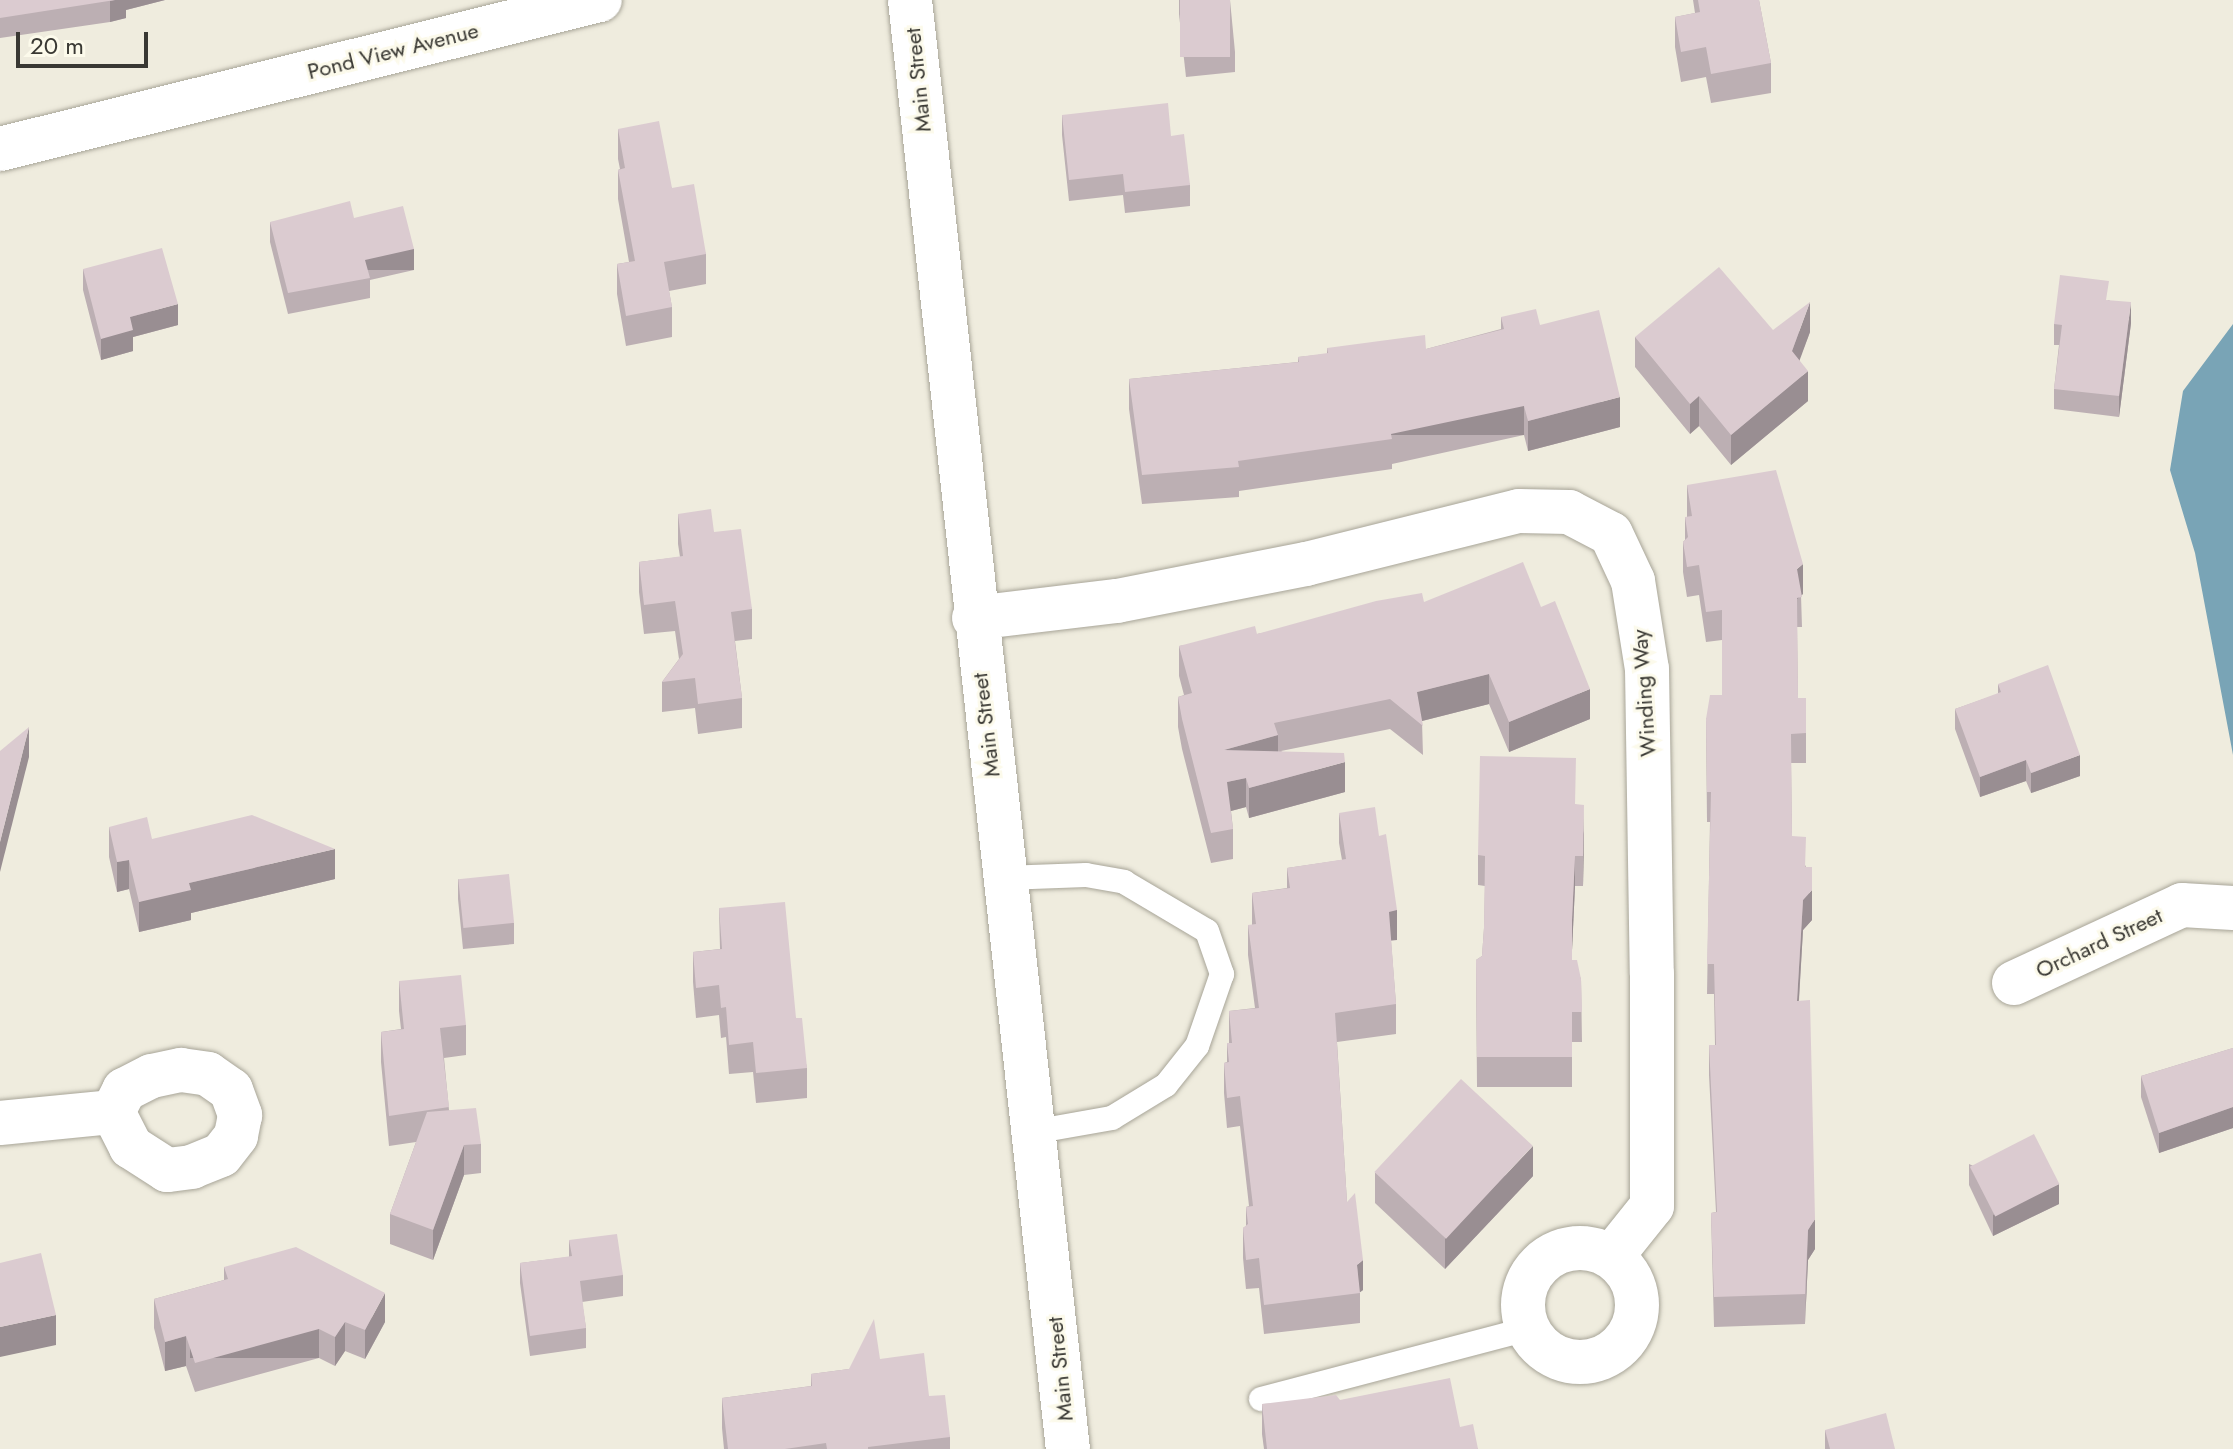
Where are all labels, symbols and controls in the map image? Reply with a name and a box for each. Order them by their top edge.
scale bar [20,16,152,66]
street label: Pond View Avenue [305,17,481,85]
street label: Main Street [899,27,937,133]
text: 20 m [30,28,84,63]
street label: Winding Way [1626,628,1662,758]
street label: Main Street [967,671,1005,779]
street label: Orchard Street [2032,902,2166,984]
street label: Main Street [1041,1316,1079,1422]

